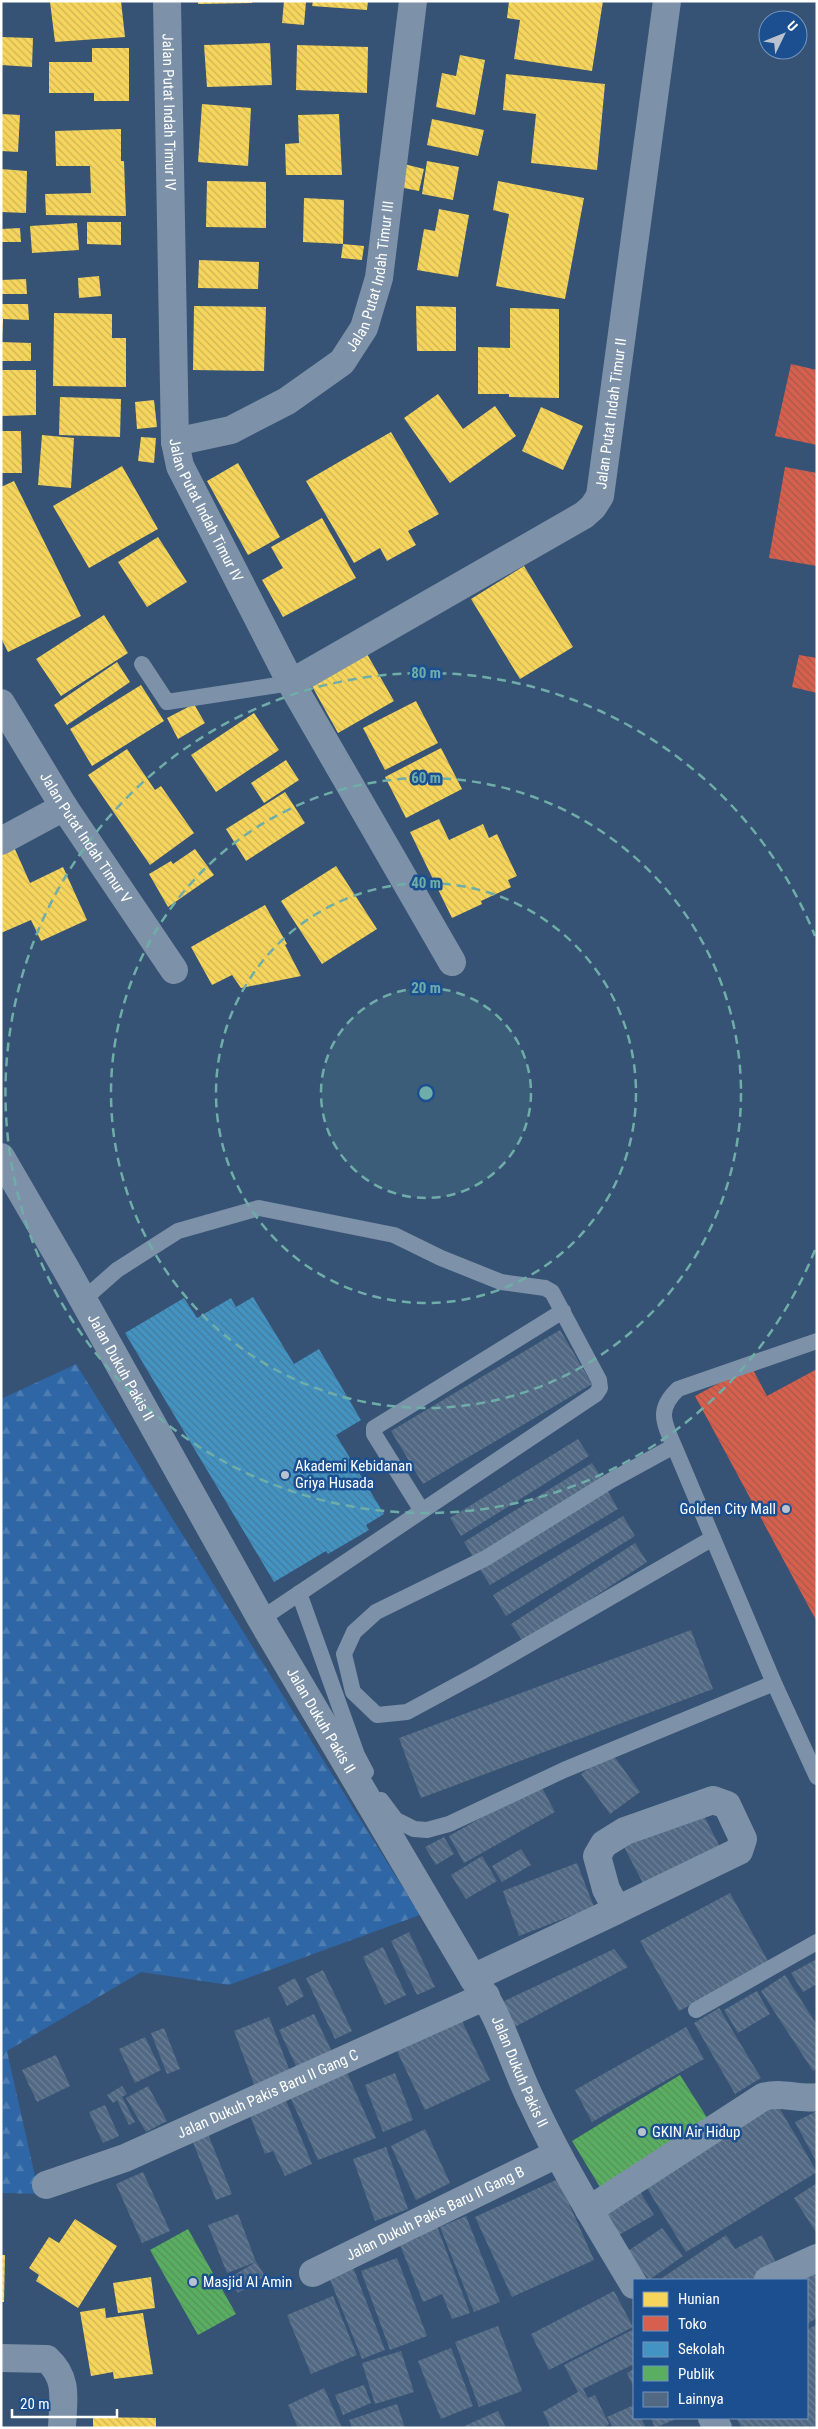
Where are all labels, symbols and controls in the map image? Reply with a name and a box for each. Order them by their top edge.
north arrow [758,10,808,60]
text: U [784,18,801,35]
street label: Jalan Putat Indah Timur IV [159,33,179,191]
street label: Jalan Putat Indah Timur III [342,200,397,355]
street label: Jalan Putat Indah Timur II [592,337,630,490]
street label: Jalan Putat Indah Timur IV [165,437,247,585]
text: 80 m [411,664,441,682]
street label: Jalan Putat Indah Timur V [36,769,136,907]
text: 60 m [411,769,441,787]
text: 40 m [411,874,441,892]
text: 20 m [411,979,441,997]
centre of rings [417,1084,435,1102]
street label: Jalan Dukuh Pakis II [84,1311,158,1424]
place label: Akademi Kebidanan Griya Husada [295,1457,412,1492]
marker: Akademi Kebidanan Griya Husada [279,1469,291,1481]
place label: Golden City Mall [680,1500,776,1518]
marker: Golden City Mall [780,1503,792,1515]
street label: Jalan Dukuh Pakis II [283,1664,359,1777]
street label: Jalan Dukuh Pakis II [488,2013,552,2130]
street label: Jalan Dukuh Pakis Baru II Gang C [174,2045,361,2142]
place label: GKIN Air Hidup [652,2123,740,2141]
marker: GKIN Air Hidup [636,2126,648,2138]
street label: Jalan Dukuh Pakis Baru II Gang B [343,2162,527,2265]
place label: Masjid Al Amin [203,2273,292,2291]
marker: Masjid Al Amin [187,2276,199,2288]
legend [633,2279,808,2419]
text: Hunian [678,2290,720,2308]
text: Toko [678,2315,707,2333]
text: Sekolah [678,2340,725,2358]
text: Publik [678,2365,715,2383]
scale bar [12,2386,118,2418]
text: Lainnya [678,2390,724,2408]
text: 20 m [20,2395,50,2413]

